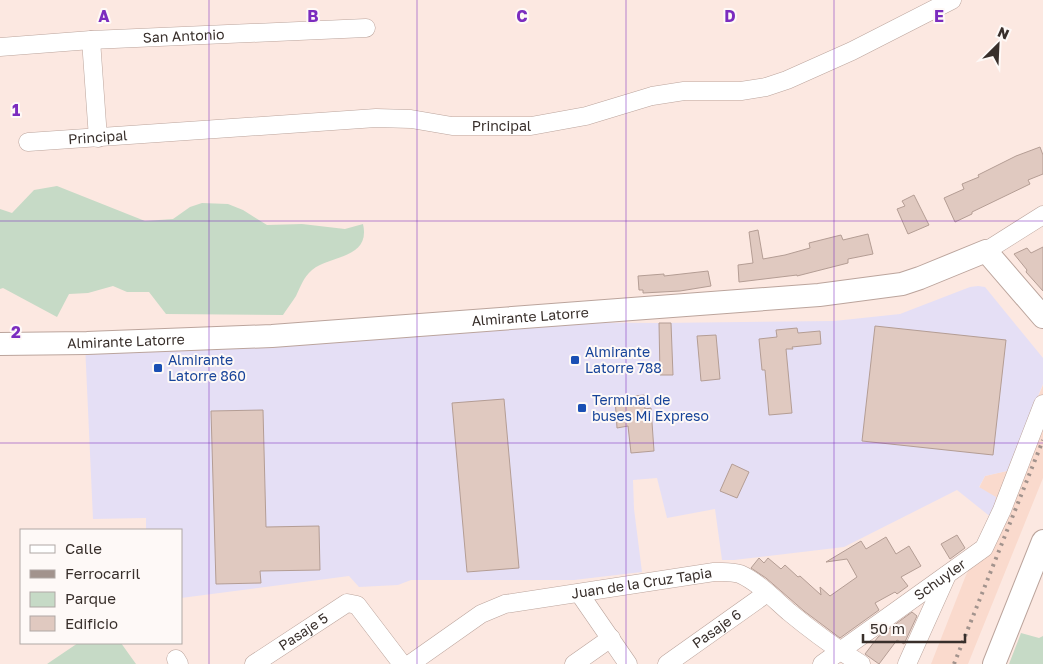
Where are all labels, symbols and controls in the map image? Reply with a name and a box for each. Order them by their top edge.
text: A [98,6,110,26]
text: B [307,6,319,26]
text: C [516,6,528,26]
text: D [724,6,736,26]
text: E [934,6,944,26]
north arrow [973,20,1023,70]
text: N [995,23,1012,43]
street label: San Antonio [142,25,225,46]
text: 1 [12,100,20,120]
street label: Principal [472,117,531,134]
street label: Principal [68,126,128,147]
street label: Almirante Latorre [471,303,589,329]
text: 2 [11,322,21,342]
street label: Almirante Latorre [67,330,185,351]
place label: Almirante Latorre 788 [585,343,662,376]
place label: Almirante Latorre 860 [168,351,246,384]
marker: Almirante Latorre 788 [569,354,581,366]
marker: Almirante Latorre 860 [152,362,164,374]
place label: Terminal de buses Mi Expreso [592,391,709,424]
marker: Terminal de buses Mi Expreso [576,402,588,414]
legend [20,529,182,644]
text: Calle [65,539,102,557]
street label: Schuyler [910,555,969,603]
street label: Juan de la Cruz Tapia [570,563,713,602]
text: Ferrocarril [65,564,140,582]
text: Parque [65,589,116,607]
street label: Pasaje 6 [689,605,744,651]
street label: Pasaje 5 [275,609,331,654]
scale bar [863,612,966,644]
text: Edificio [65,614,118,632]
text: 50 m [870,619,905,637]

